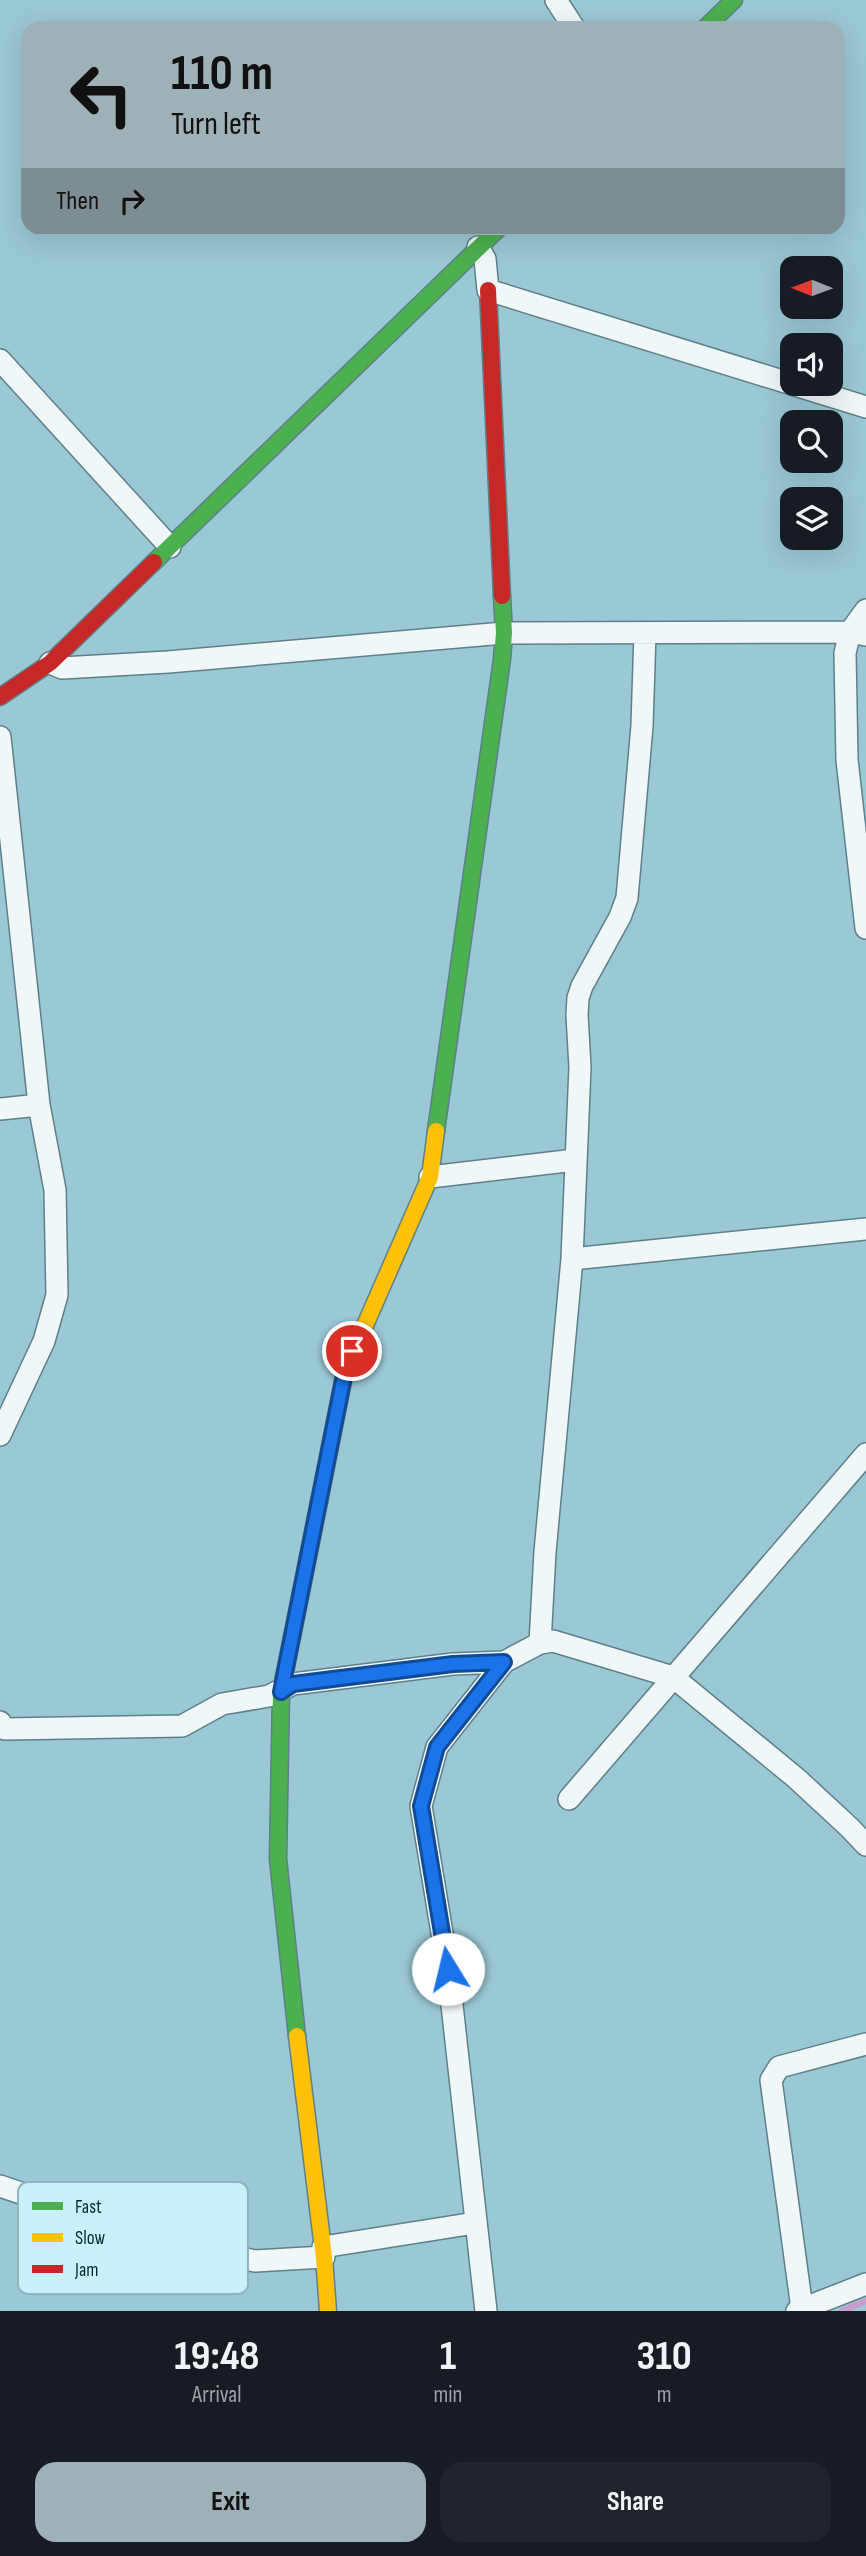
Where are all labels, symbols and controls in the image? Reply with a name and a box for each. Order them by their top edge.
text: 110 m [171,45,273,104]
icon: left [56,49,147,140]
text: Turn left [171,105,261,144]
icon: right [113,182,151,220]
text: Then [56,186,99,217]
north arrow [780,256,844,318]
map controls [780,256,843,550]
button: sound [780,333,843,396]
button: search [780,410,843,473]
button: layers [780,487,843,550]
pin [322,1321,382,1381]
icon: arrive [333,1332,371,1370]
position arrow [411,1932,485,2006]
legend [18,2182,248,2294]
text: Fast [75,2196,102,2219]
text: Slow [75,2227,105,2250]
text: Jam [74,2259,98,2282]
text: 19:48 [174,2331,259,2382]
text: 1 [440,2331,456,2382]
text: 310 [637,2331,692,2382]
text: Arrival [192,2381,241,2409]
text: min [433,2381,462,2409]
text: m [657,2381,672,2409]
button: Exit [35,2462,426,2542]
button: Share [440,2462,831,2542]

